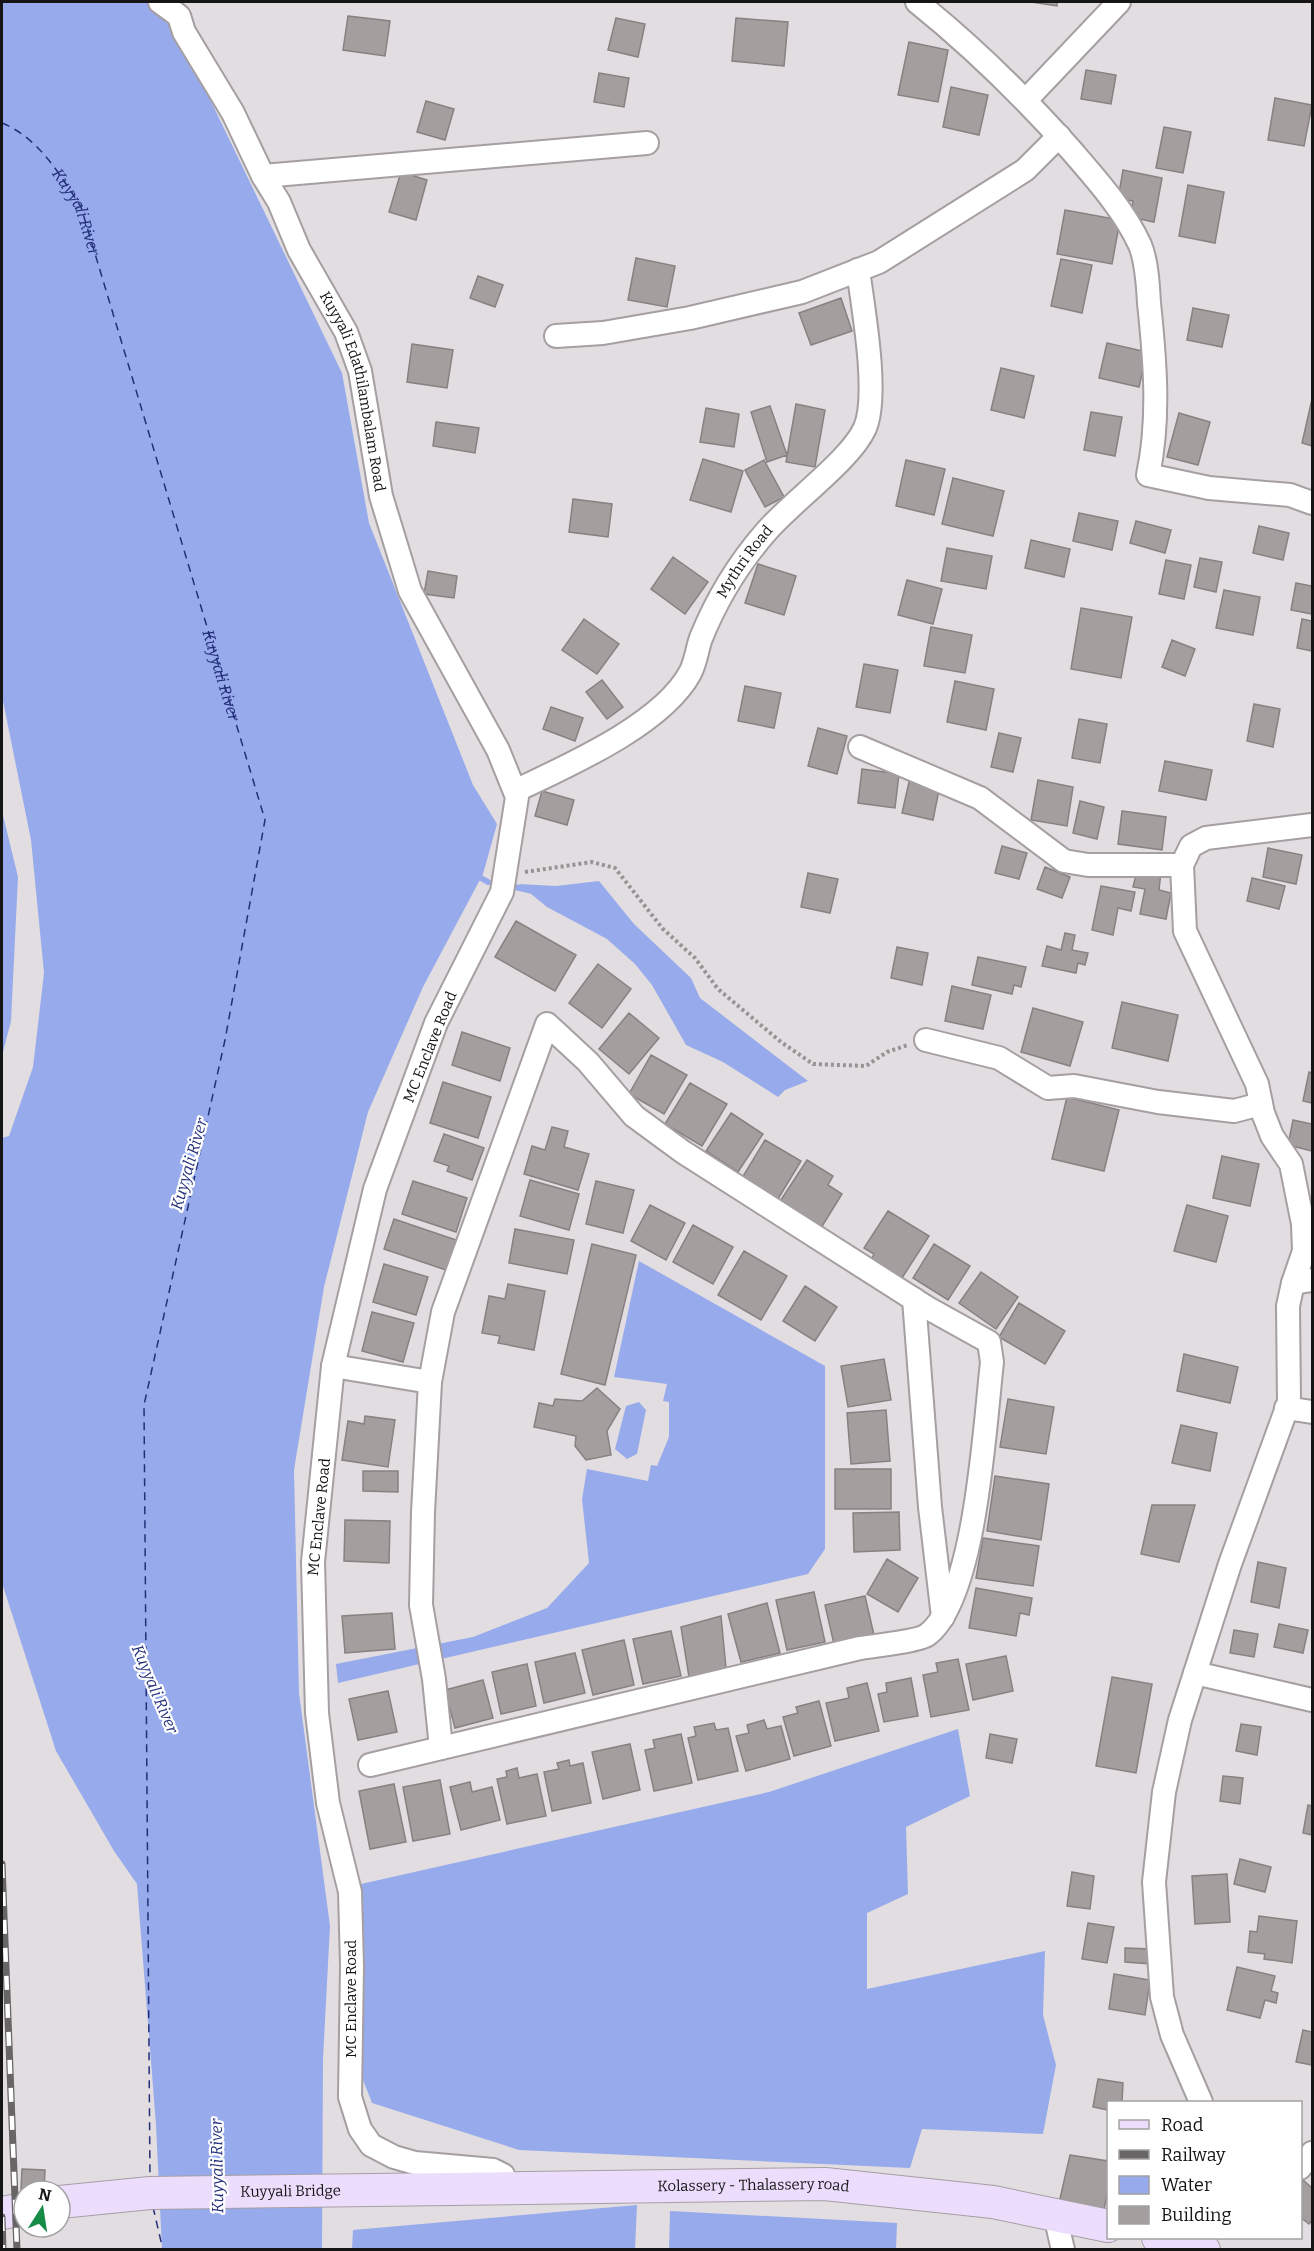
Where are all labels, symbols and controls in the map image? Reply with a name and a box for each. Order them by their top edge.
water label: Kuyyali River [49,165,105,259]
street label: Kuyyali Edathilambalam Road [316,288,389,493]
street label: Mythri Road [713,522,777,601]
water label: Kuyyali River [199,627,245,724]
street label: MC Enclave Road [400,989,461,1105]
water label: Kuyyali River [167,1115,212,1212]
street label: MC Enclave Road [304,1457,334,1577]
water label: Kuyyali River [128,1642,183,1737]
street label: MC Enclave Road [342,1940,360,2058]
legend [1107,2101,1302,2239]
text: Road [1161,2114,1204,2136]
water label: Kuyyali River [207,2117,227,2213]
text: Railway [1161,2144,1226,2166]
text: Water [1161,2174,1212,2196]
street label: Kolassery - Thalassery road [657,2175,850,2196]
north arrow [12,2179,72,2239]
street label: Kuyyali Bridge [240,2181,341,2201]
text: N [37,2184,53,2205]
text: Building [1161,2204,1232,2226]

